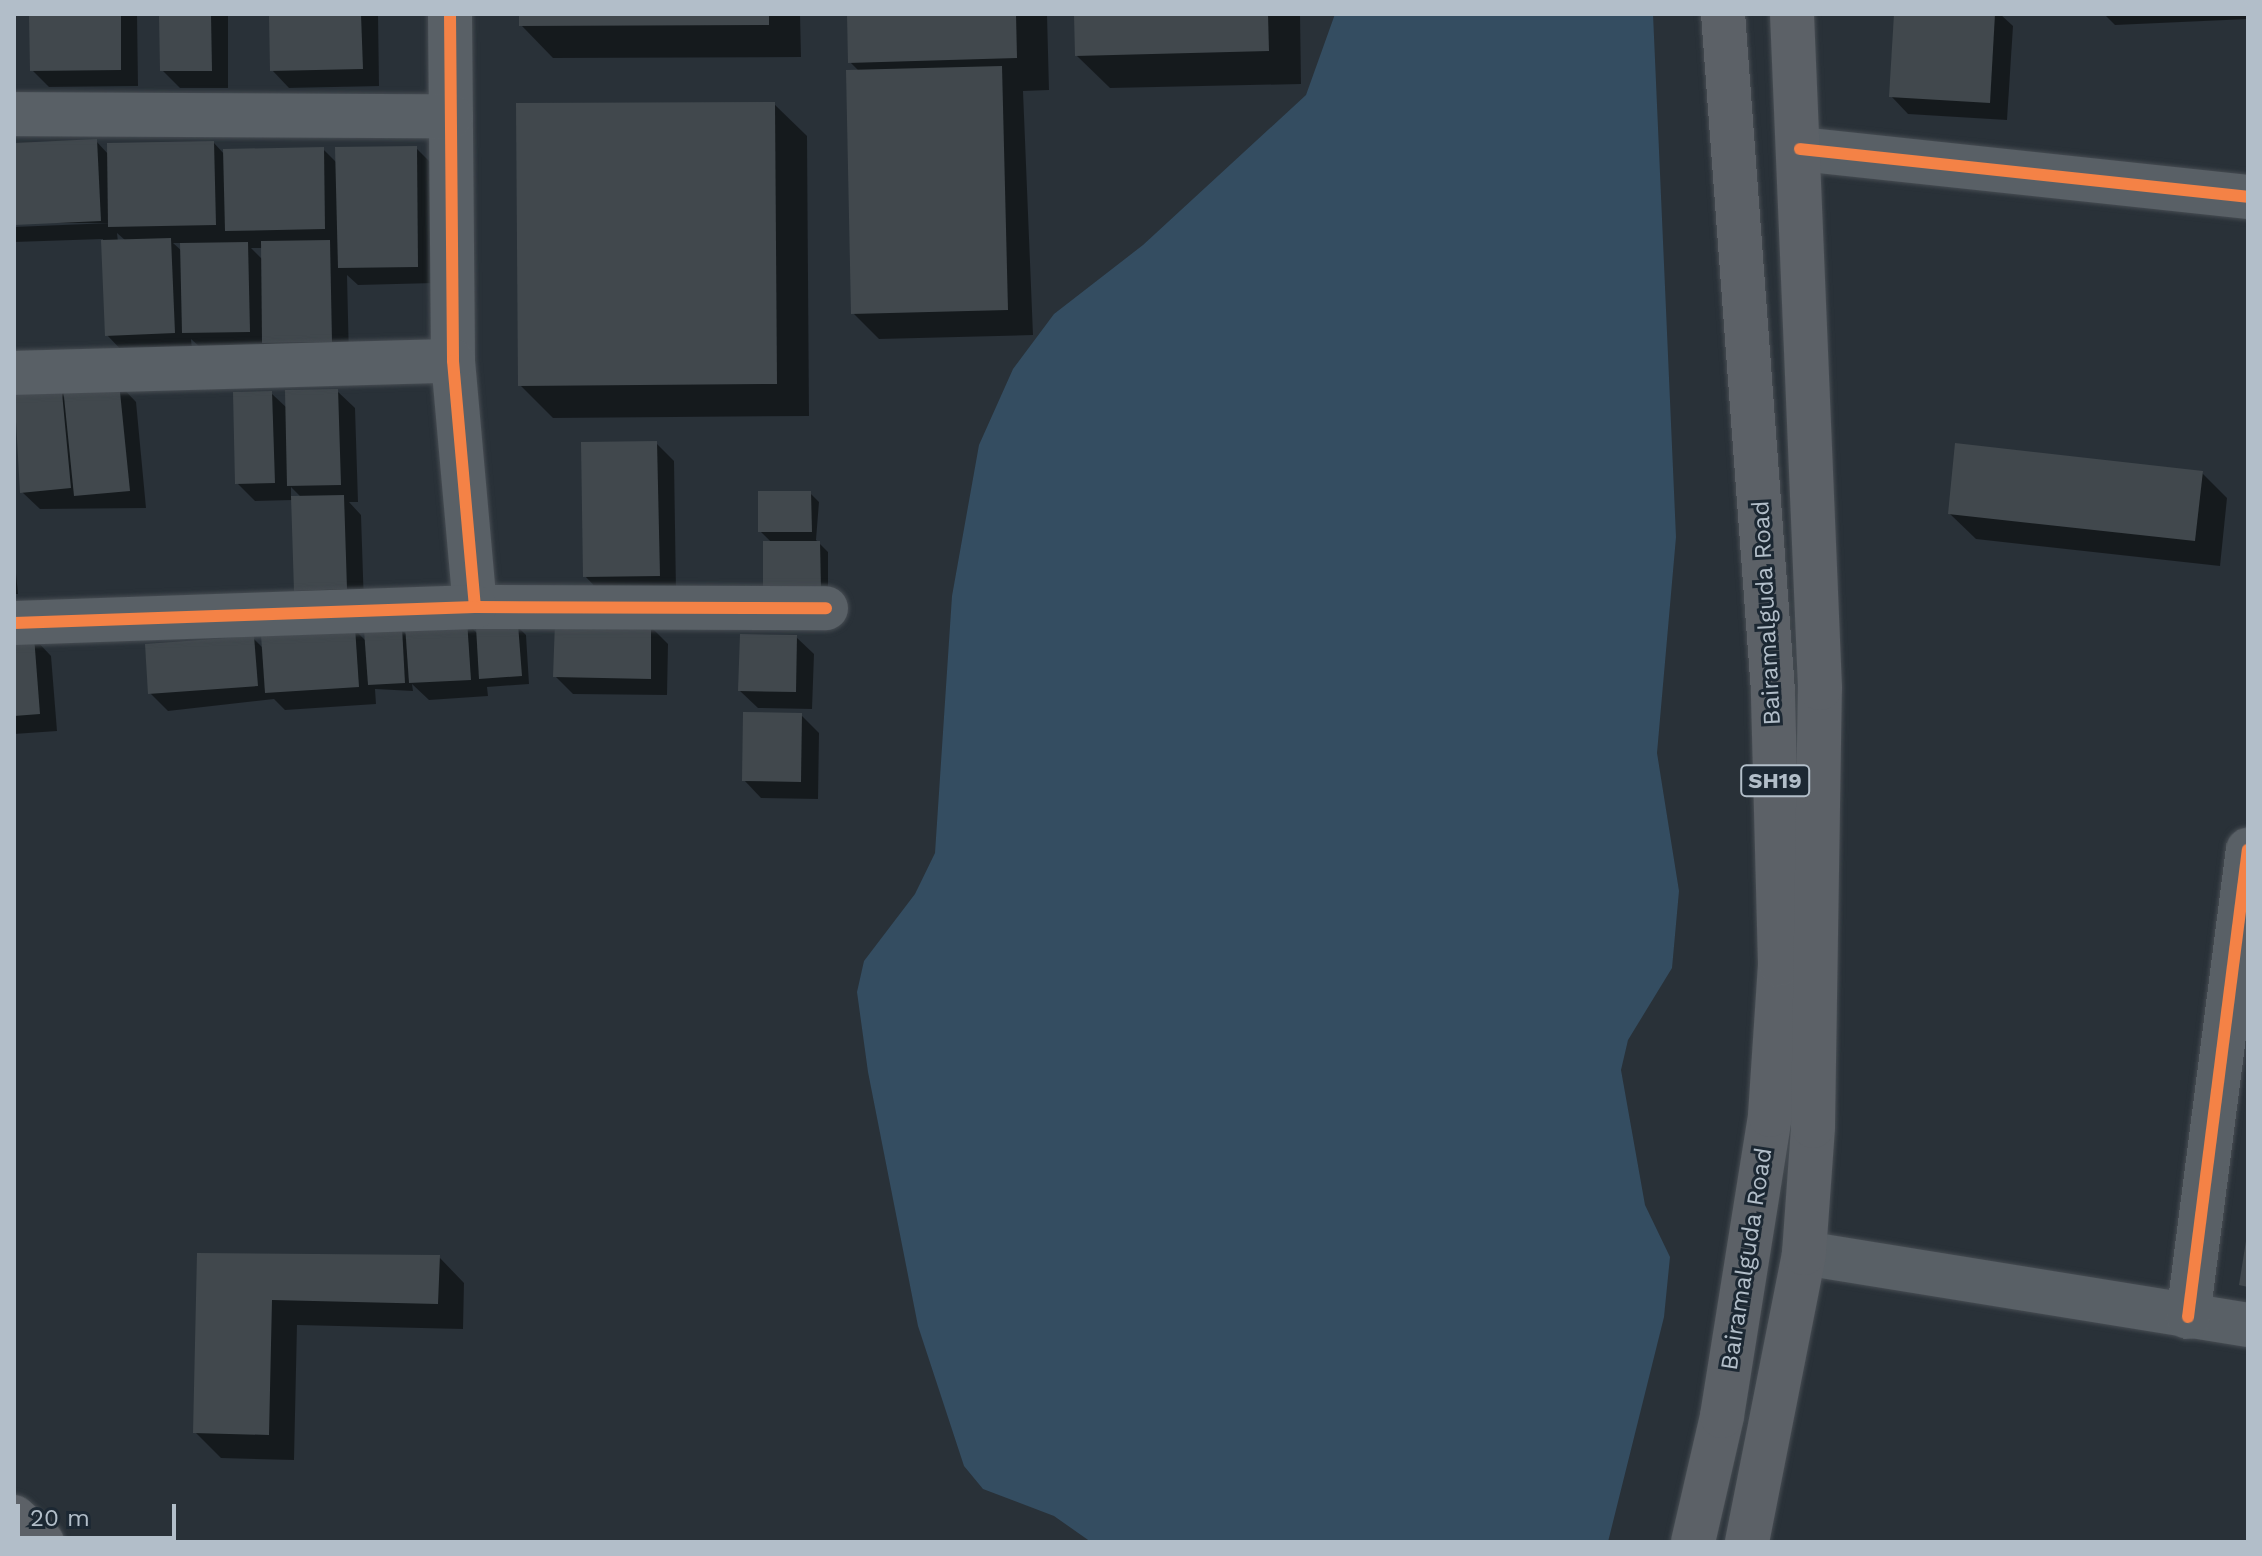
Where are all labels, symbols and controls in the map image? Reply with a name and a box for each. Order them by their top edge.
street label: Bairamalguda Road [1747,500,1787,726]
road number: SH19 [1739,763,1811,799]
street label: Bairamalguda Road [1715,1145,1779,1373]
scale bar [20,1488,180,1538]
text: 20 m [30,1504,90,1532]

